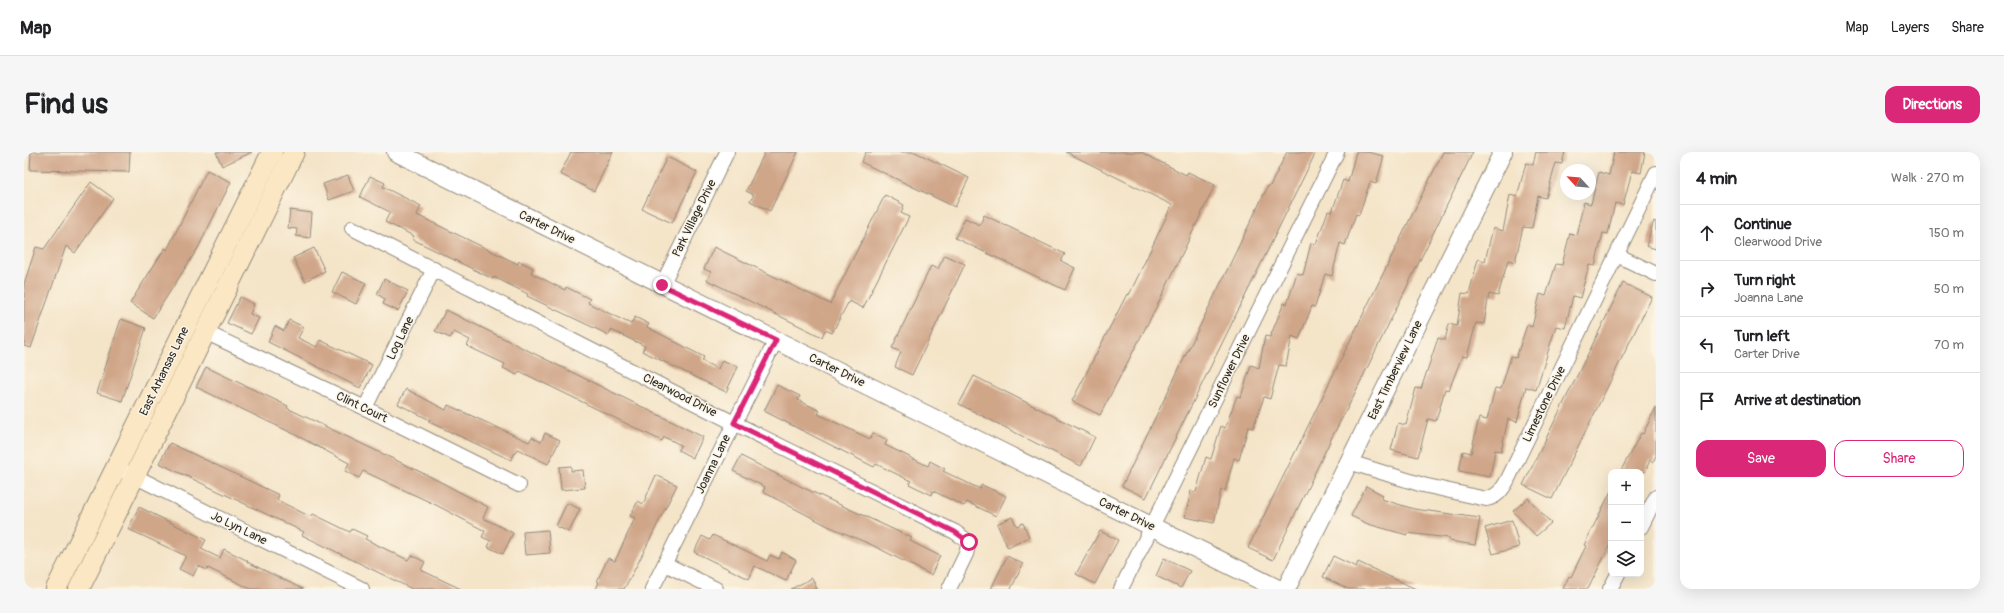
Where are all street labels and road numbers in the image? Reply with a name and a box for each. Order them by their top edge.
street label: Park Village Drive [669,177,720,259]
street label: Carter Drive [516,207,577,247]
street label: Log Lane [384,314,417,362]
street label: East Timberview Lane [1365,318,1426,422]
street label: East Arkansas Lane [136,324,193,418]
street label: Sunflower Drive [1205,332,1254,411]
street label: Carter Drive [806,350,867,390]
street label: Limestone Drive [1520,364,1569,445]
street label: Clearwood Drive [640,370,719,421]
street label: Clint Court [334,389,390,426]
street label: Joanna Lane [693,432,734,496]
street label: Carter Drive [1096,494,1157,534]
street label: Jo Lyn Lane [208,508,269,549]

